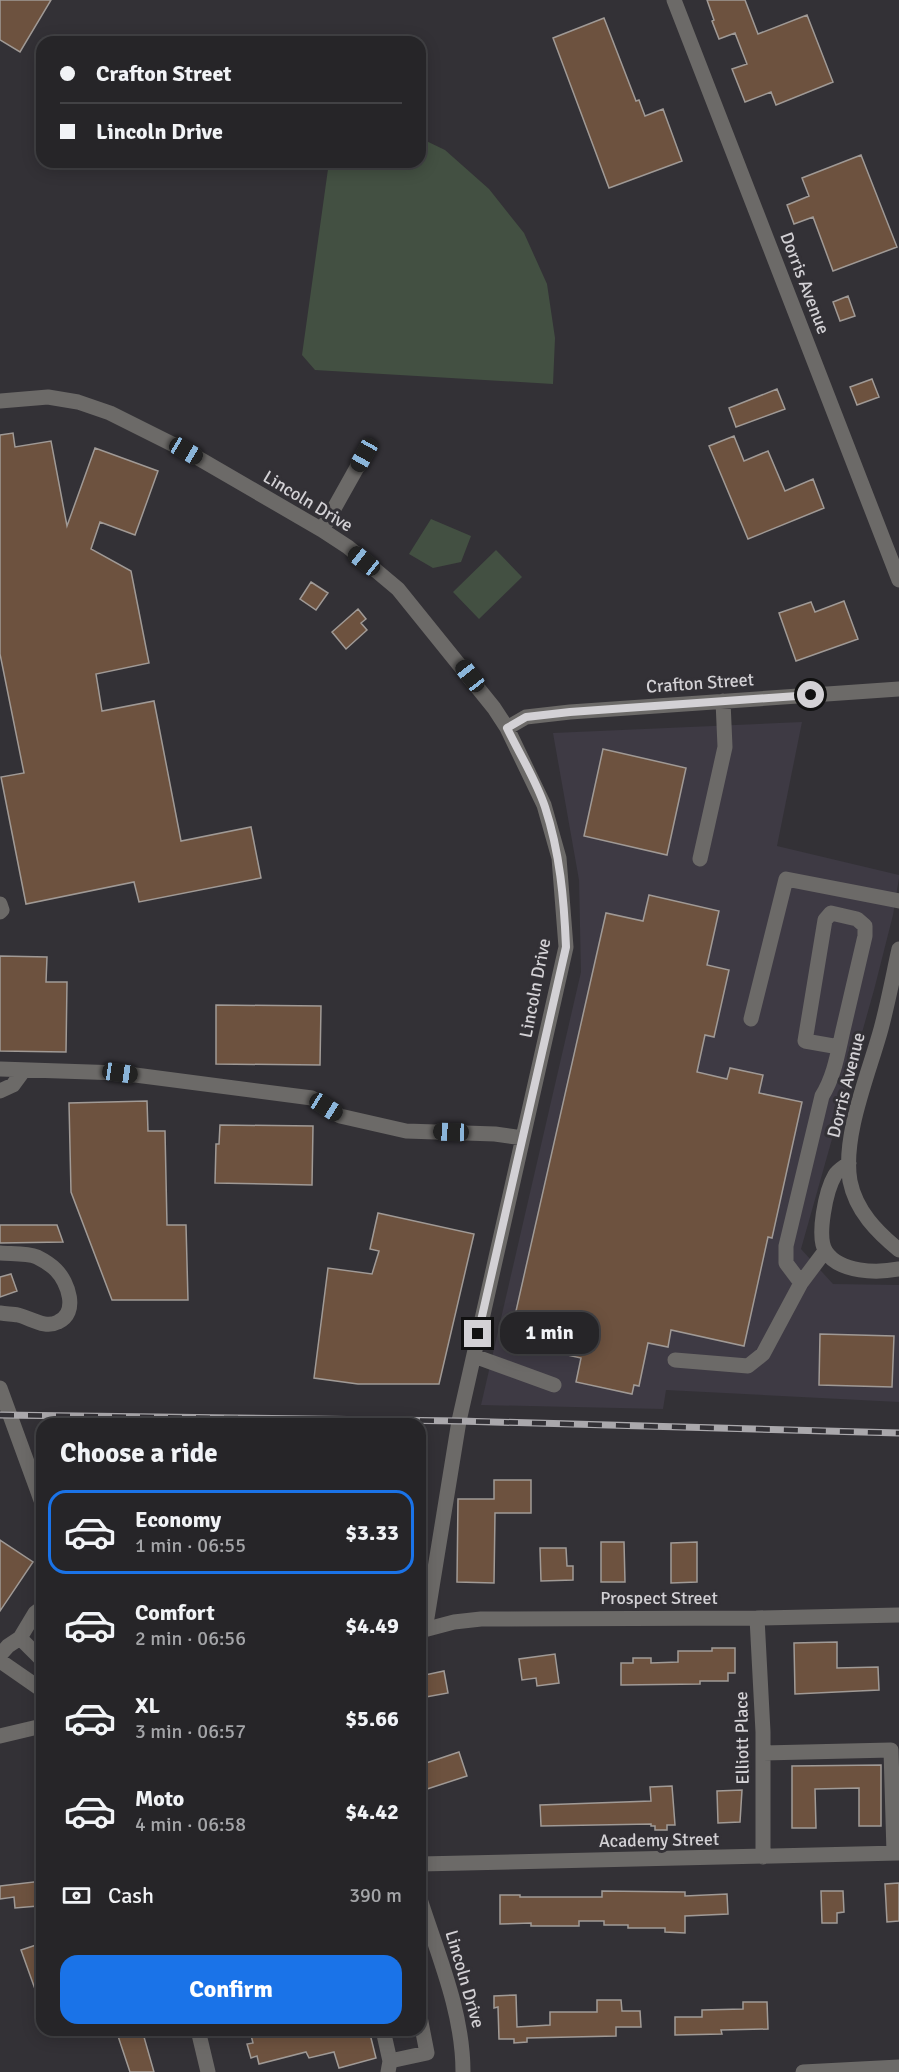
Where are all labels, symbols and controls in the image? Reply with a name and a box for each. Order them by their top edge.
text: Crafton Street [96,60,232,87]
text: Lincoln Drive [96,118,223,145]
street label: Dorris Avenue [775,229,835,337]
car [166,434,206,468]
car [347,435,381,475]
street label: Lincoln Drive [259,466,357,536]
car [344,543,384,579]
car [452,656,488,696]
street label: Crafton Street [645,668,755,698]
route start [797,681,824,708]
street label: Lincoln Drive [515,936,555,1040]
street label: Dorris Avenue [822,1030,870,1140]
car [101,1062,139,1084]
car [306,1090,346,1124]
car [433,1122,469,1142]
callout: 1 min [499,1313,598,1355]
route end [464,1320,491,1347]
text: 1 min [525,1320,574,1345]
text: Choose a ride [60,1437,218,1470]
icon: car [63,1505,117,1559]
text: Economy [135,1506,221,1533]
text: $3.33 [345,1519,399,1546]
text: 1 min · 06:55 [135,1533,246,1558]
street label: Prospect Street [600,1587,718,1609]
icon: car [63,1598,117,1652]
text: Comfort [135,1599,215,1626]
text: $4.49 [345,1612,399,1639]
text: 2 min · 06:56 [135,1626,246,1651]
icon: car [63,1691,117,1745]
street label: Elliott Place [730,1691,754,1785]
text: XL [135,1692,160,1719]
text: $5.66 [345,1705,399,1732]
text: 3 min · 06:57 [135,1719,246,1744]
icon: car [63,1784,117,1838]
text: Moto [135,1785,184,1812]
text: $4.42 [345,1798,399,1825]
text: 4 min · 06:58 [135,1812,246,1837]
street label: Academy Street [599,1828,719,1852]
icon: cash [60,1879,93,1912]
text: Cash [108,1882,154,1909]
text: 390 m [349,1883,402,1908]
street label: Lincoln Drive [441,1928,489,2030]
button: Confirm [60,1955,402,2024]

